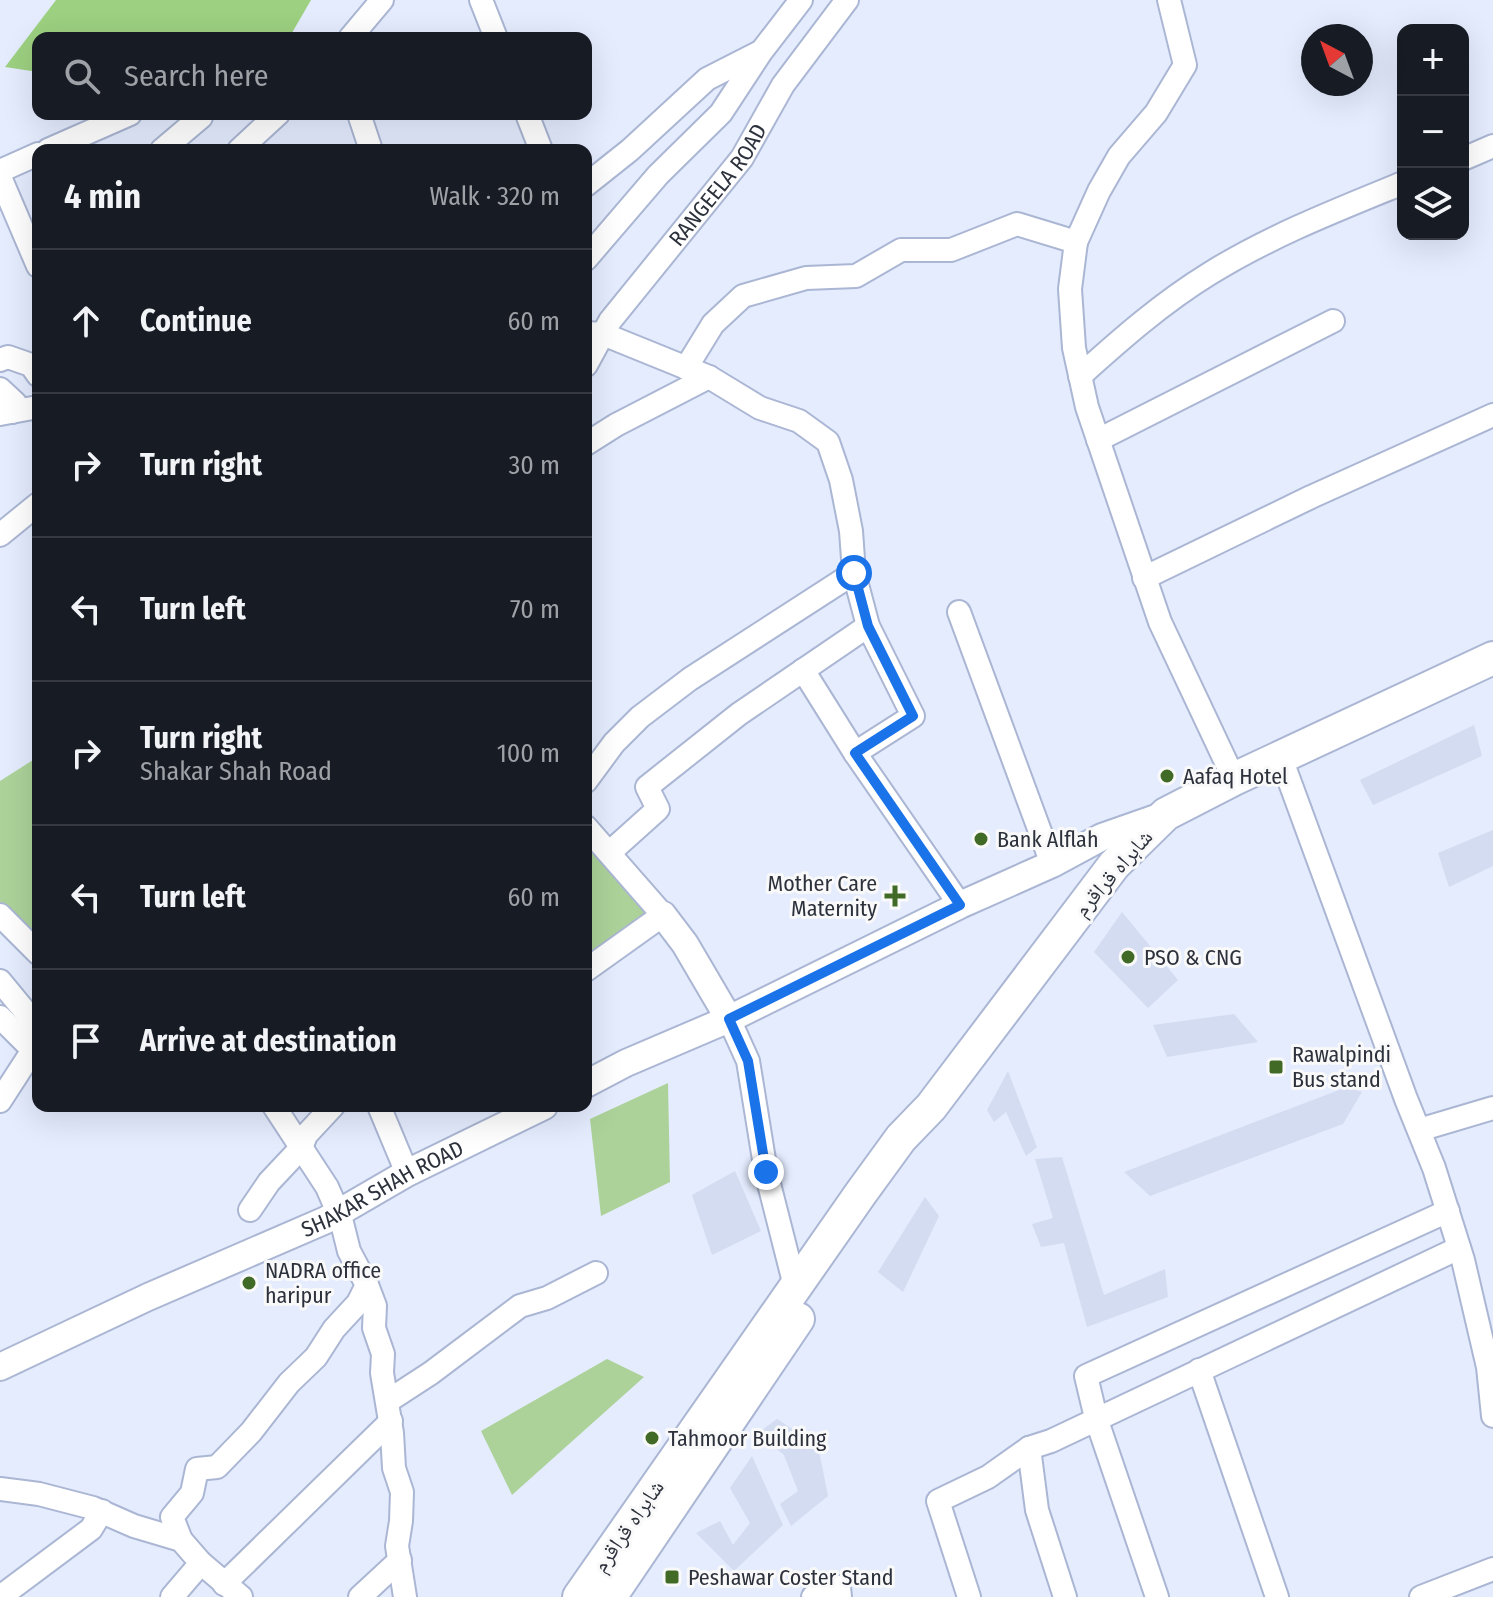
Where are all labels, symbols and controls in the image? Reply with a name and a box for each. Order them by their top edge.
north arrow [1301,24,1373,96]
map controls [1397,24,1469,240]
button: + [1397,24,1469,96]
search box [32,32,592,120]
icon: search [60,54,104,98]
text: Search here [124,58,269,94]
button: − [1397,96,1469,168]
street label: RANGEELA ROAD [663,119,772,251]
button: layers [1397,168,1469,240]
text: 4 min [64,176,141,217]
text: Walk · 320 m [429,181,560,212]
icon: ahead [64,299,108,343]
text: Continue [140,303,252,339]
text: 60 m [507,306,560,337]
icon: right [64,443,108,487]
text: Turn right [140,447,262,483]
text: 30 m [509,450,560,481]
route start [836,555,872,591]
icon: left [64,587,108,631]
text: Turn left [140,591,246,627]
text: 70 m [510,594,560,625]
text: Turn right [140,720,262,756]
icon: right [64,731,108,775]
text: 100 m [497,738,560,769]
text: Shakar Shah Road [140,756,332,787]
place label: Aafaq Hotel [1183,763,1288,790]
marker: Aafaq Hotel [1158,767,1176,785]
street label: شاہراہ قراقرم [1068,824,1159,923]
place label: Bank Alflah [997,826,1099,853]
marker: Bank Alflah [972,830,990,848]
place label: Mother Care Maternity [768,870,877,922]
icon: left [64,875,108,919]
text: Turn left [140,879,246,915]
text: 60 m [507,882,560,913]
marker: Mother Care Maternity [884,885,906,907]
place label: PSO & CNG [1144,944,1242,971]
marker: PSO & CNG [1119,948,1137,966]
icon: arrive [64,1019,108,1063]
text: Arrive at destination [140,1023,397,1059]
place label: Rawalpindi Bus stand [1292,1041,1391,1093]
marker: Rawalpindi Bus stand [1267,1058,1285,1076]
street label: SHAKAR SHAH ROAD [297,1134,468,1243]
route end [748,1154,784,1190]
place label: NADRA office haripur [265,1257,381,1309]
marker: NADRA office haripur [240,1274,258,1292]
place label: Tahmoor Building [668,1425,827,1452]
marker: Tahmoor Building [643,1429,661,1447]
street label: شاہراہ قراقرم [586,1475,670,1578]
place label: Peshawar Coster Stand [688,1564,894,1591]
marker: Peshawar Coster Stand [663,1568,681,1586]

